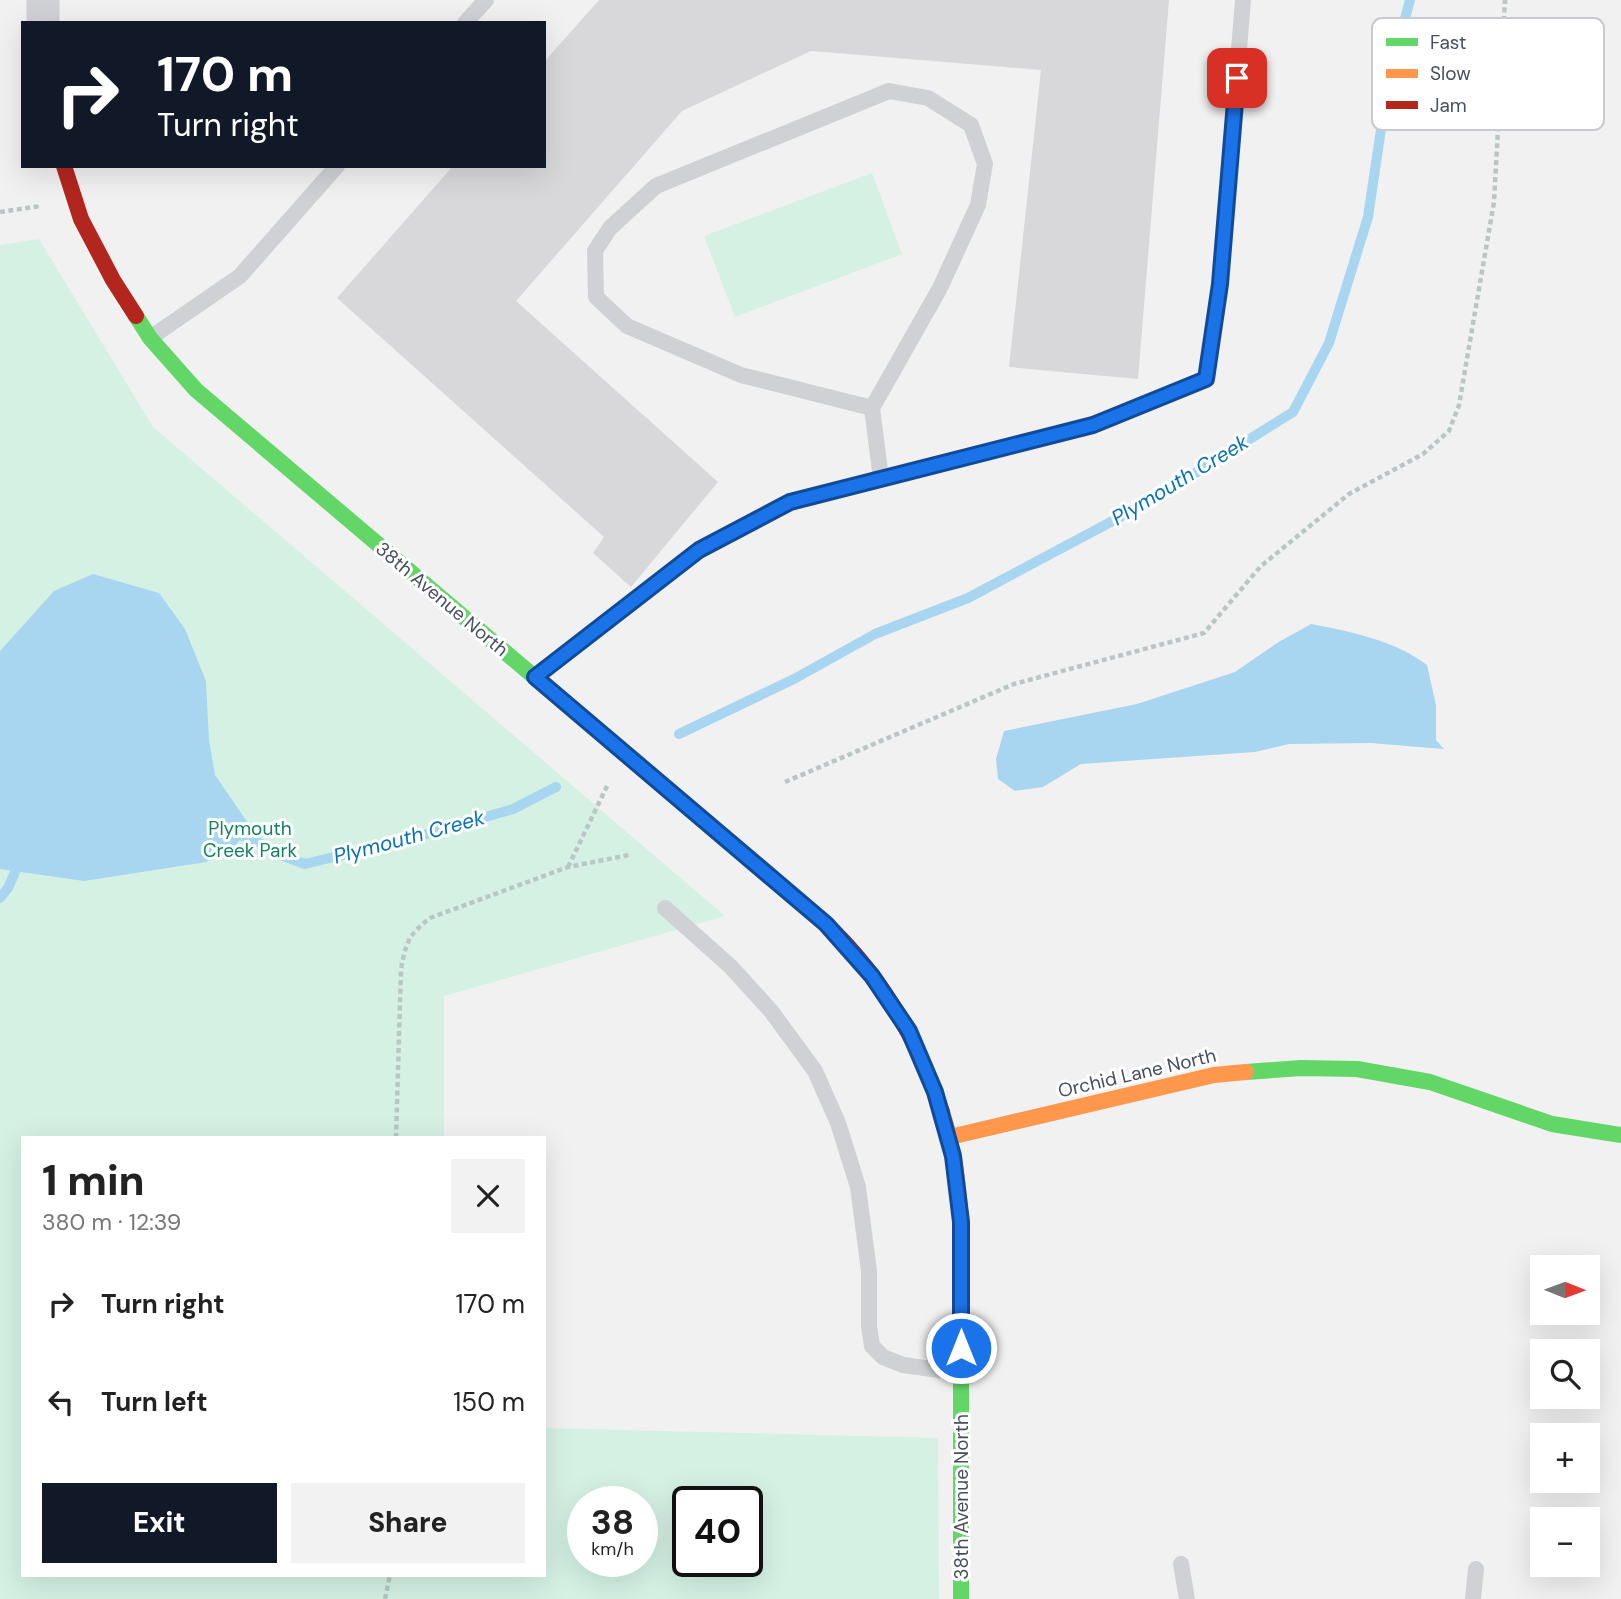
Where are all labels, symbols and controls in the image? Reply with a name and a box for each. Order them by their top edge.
legend [1372,18,1604,130]
text: Fast [1430,30,1466,55]
text: 170 m [157,42,293,106]
pin [1207,48,1267,108]
icon: right [42,49,133,140]
icon: arrive [1218,59,1256,97]
text: Slow [1430,61,1471,86]
text: Jam [1430,93,1467,118]
text: Turn right [157,104,299,146]
water label: Plymouth Creek [1106,428,1254,532]
street label: 38th Avenue North [371,536,513,662]
water label: Plymouth Creek [330,803,488,871]
park label: Plymouth Creek Park [203,816,297,863]
street label: Orchid Lane North [1055,1043,1219,1103]
text: 1 min [42,1153,145,1208]
button: close [451,1159,525,1233]
text: 380 m · 12:39 [42,1207,181,1237]
north arrow [1530,1255,1600,1325]
map controls [1530,1255,1600,1577]
icon: right [42,1285,80,1323]
text: Turn right [101,1287,225,1321]
text: 170 m [456,1287,525,1321]
position arrow [924,1311,998,1385]
button: search [1530,1339,1600,1409]
icon: left [42,1383,80,1421]
text: Turn left [101,1385,208,1419]
text: 150 m [453,1385,525,1419]
street label: 38th Avenue North [949,1414,974,1580]
button: + [1530,1423,1600,1493]
button: Exit [42,1483,277,1563]
button: Share [291,1483,525,1563]
speed limit sign: 40 [672,1486,763,1577]
text: 38 [591,1499,634,1545]
button: − [1530,1507,1600,1577]
text: km/h [591,1537,634,1561]

